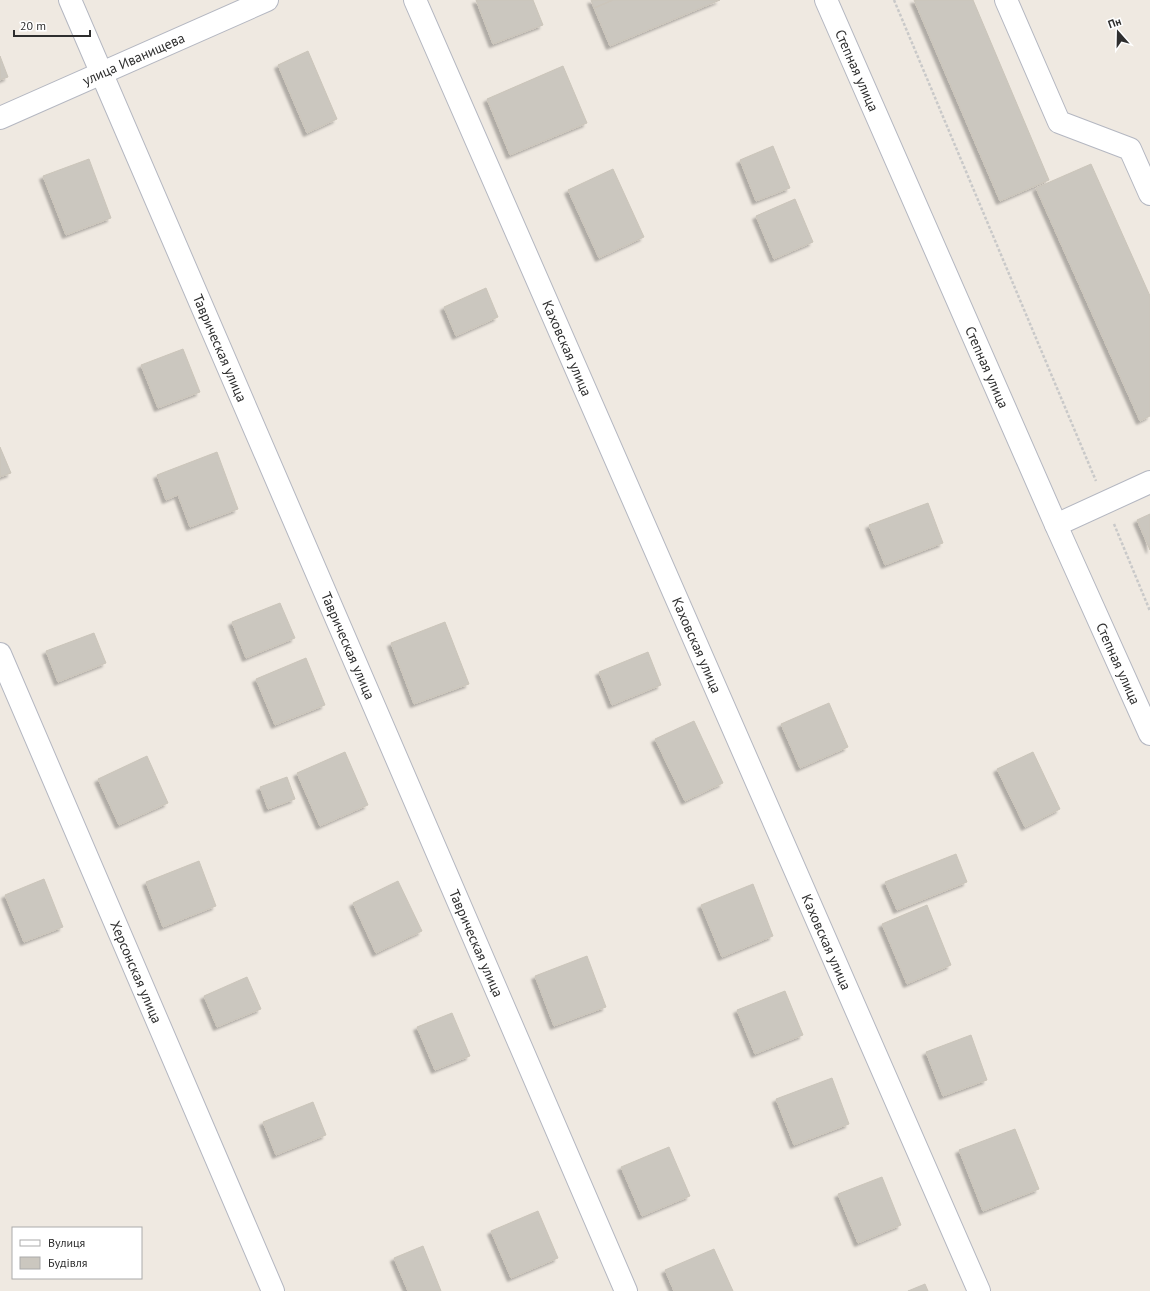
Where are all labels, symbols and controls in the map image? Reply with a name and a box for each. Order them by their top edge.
scale bar [14,12,90,38]
north arrow [1098,12,1138,52]
text: Пн [1106,14,1123,31]
text: 20 m [20,18,46,33]
street label: Степная улица [831,27,883,114]
street label: улица Иванищева [80,29,187,89]
street label: Таврическая улица [189,292,251,405]
street label: Каховская улица [538,297,596,399]
street label: Степная улица [961,324,1013,411]
street label: Таврическая улица [317,589,379,702]
street label: Каховская улица [668,594,726,696]
street label: Степная улица [1092,620,1144,707]
street label: Таврическая улица [445,887,507,1000]
street label: Каховская улица [798,891,855,993]
street label: Херсонская улица [106,918,166,1026]
legend [12,1227,142,1279]
text: Вулиця [48,1235,85,1250]
text: Будівля [48,1255,87,1270]

